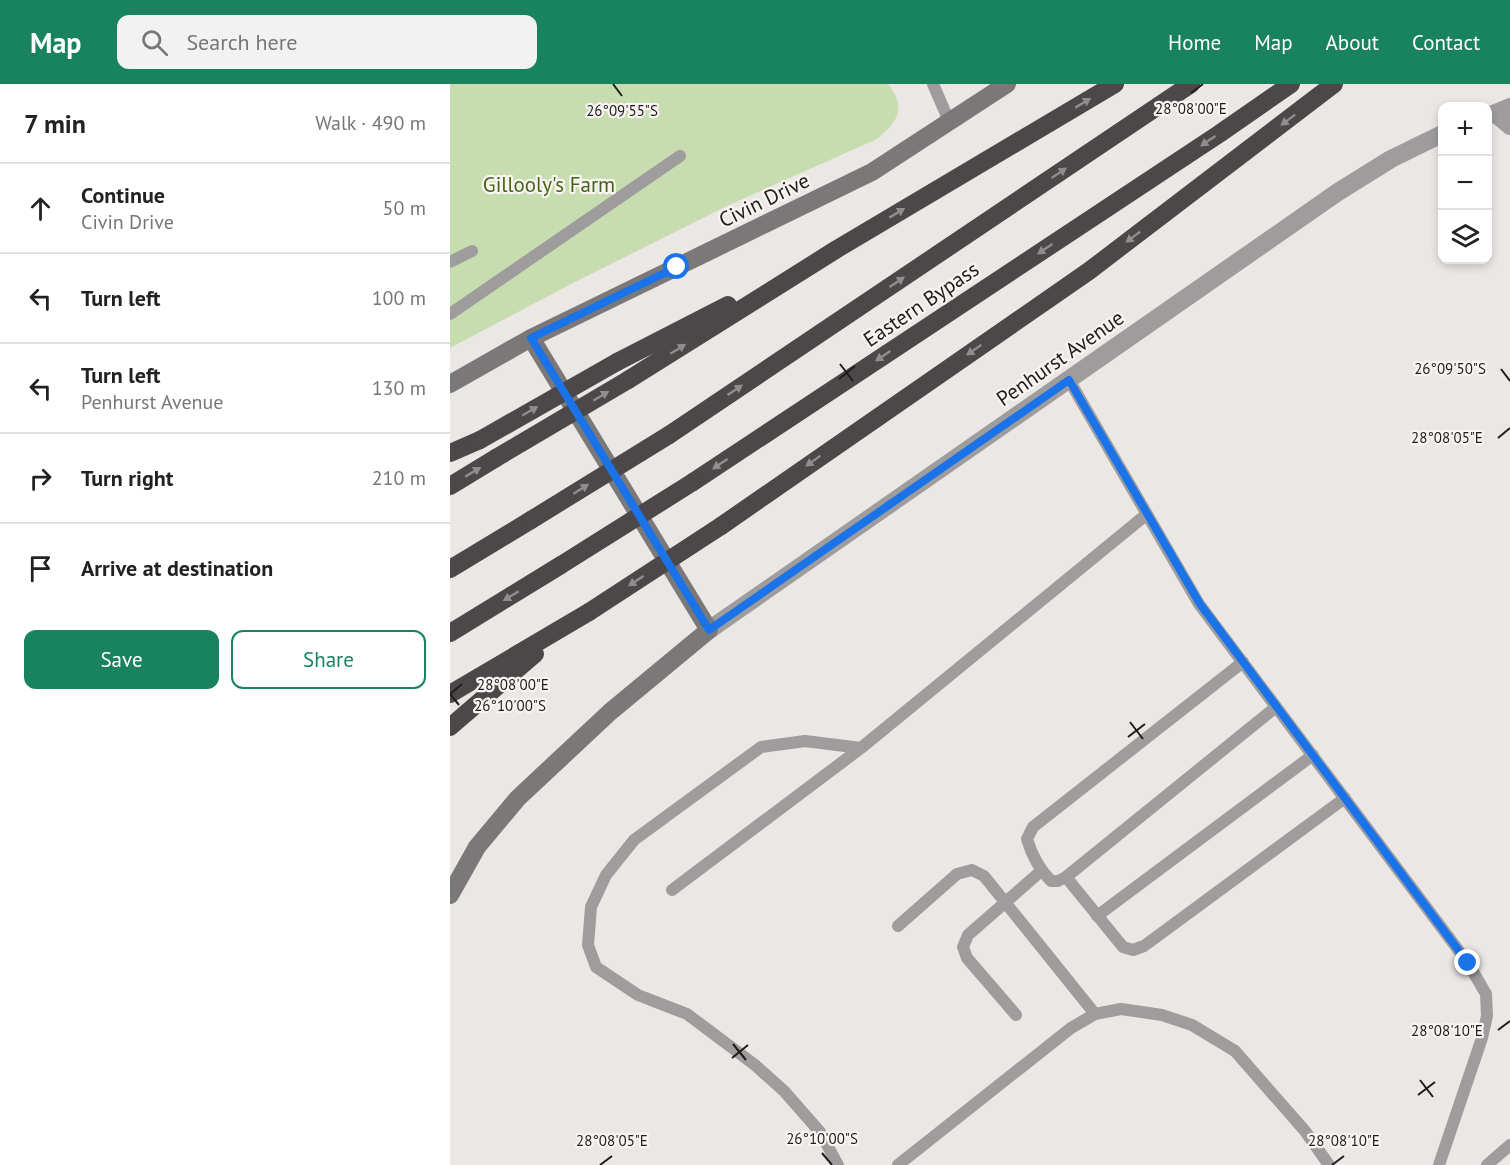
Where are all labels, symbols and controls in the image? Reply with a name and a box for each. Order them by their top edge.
search box [117,15,537,69]
text: Map [30,24,81,61]
icon: search [138,26,171,59]
text: Search here [186,28,297,56]
text: Home [1168,29,1221,56]
text: Map [1254,29,1293,56]
text: About [1326,29,1379,56]
text: Contact [1412,29,1480,56]
one-way arrow [1075,98,1092,108]
text: 28°08'00"E [1155,99,1227,118]
text: 26°09'55"S [586,101,658,120]
map controls [1438,102,1492,264]
button: + [1438,102,1492,156]
text: 7 min [24,107,86,140]
text: Walk · 490 m [315,110,426,136]
one-way arrow [1281,113,1296,125]
one-way arrow [1200,135,1216,146]
button: − [1438,156,1492,210]
street label: Civin Drive [714,166,814,234]
one-way arrow [1050,167,1066,179]
park label: Gillooly's Farm [483,171,615,198]
text: Continue [81,181,165,209]
icon: ahead [24,192,57,225]
text: 50 m [383,195,426,221]
one-way arrow [889,207,905,218]
text: Civin Drive [81,209,174,235]
button: layers [1438,210,1492,264]
one-way arrow [1125,231,1140,243]
one-way arrow [1037,243,1054,254]
route start [663,253,689,279]
street label: Eastern Bypass [858,255,984,353]
one-way arrow [889,277,905,288]
icon: left [24,282,57,315]
text: Turn left [81,284,161,312]
text: 100 m [372,285,426,311]
street label: Penhurst Avenue [991,304,1129,412]
one-way arrow [670,343,686,354]
one-way arrow [966,344,982,356]
one-way arrow [874,351,891,362]
text: 26°09'50"S [1414,359,1486,378]
text: Turn left [81,361,161,389]
icon: left [24,372,57,405]
text: 130 m [372,375,426,401]
one-way arrow [727,385,743,396]
text: Penhurst Avenue [81,389,223,415]
one-way arrow [593,391,610,401]
one-way arrow [522,406,539,416]
text: 28°08'05"E [1411,428,1483,447]
one-way arrow [806,455,822,467]
one-way arrow [712,458,728,469]
icon: right [24,462,57,495]
text: Turn right [81,464,173,492]
text: 210 m [372,465,426,491]
one-way arrow [465,466,481,477]
one-way arrow [573,484,589,495]
icon: arrive [24,552,57,585]
text: Arrive at destination [81,554,273,582]
one-way arrow [628,575,645,586]
one-way arrow [503,590,519,601]
button: Save [24,630,219,689]
button: Share [231,630,426,689]
text: 28°08'00"E [477,675,549,694]
text: 26°10'00"S [474,696,546,715]
route end [1454,949,1480,975]
text: 28°08'10"E [1411,1021,1483,1040]
text: 26°10'00"S [786,1129,858,1148]
text: 28°08'05"E [576,1131,648,1150]
text: 28°08'10"E [1308,1131,1380,1150]

